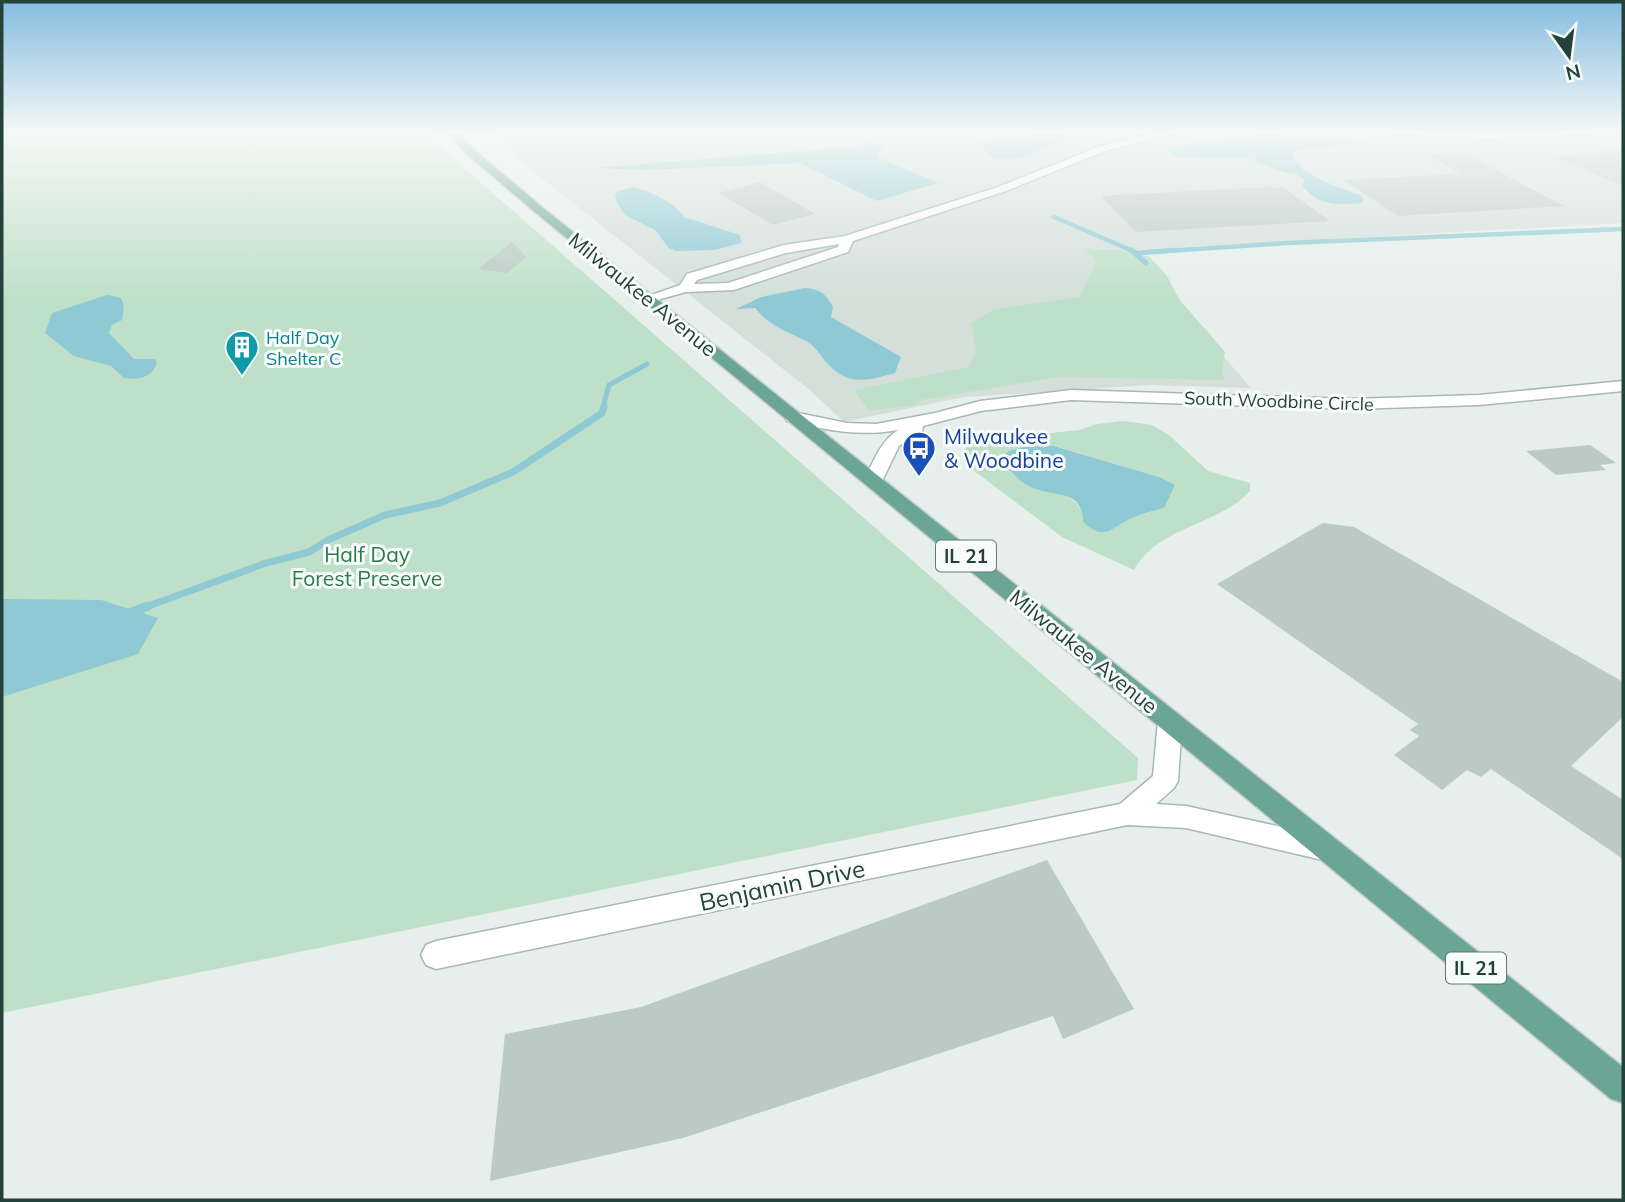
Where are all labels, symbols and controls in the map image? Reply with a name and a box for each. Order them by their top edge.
north arrow [1534,21,1604,91]
text: N [1563,59,1583,86]
street label: Milwaukee Avenue [564,226,722,362]
place label: Half Day Shelter C [266,326,341,370]
building icon: Half Day Shelter C [223,328,261,377]
street label: South Woodbine Circle [1184,386,1374,416]
place label: Milwaukee & Woodbine [944,423,1064,473]
bus stop icon: Milwaukee & Woodbine [900,429,938,478]
road number: IL 21 [936,540,996,572]
park label: Half Day Forest Preserve [292,541,442,591]
street label: Milwaukee Avenue [1005,583,1163,719]
street label: Benjamin Drive [696,853,868,917]
road number: IL 21 [1446,952,1506,984]

